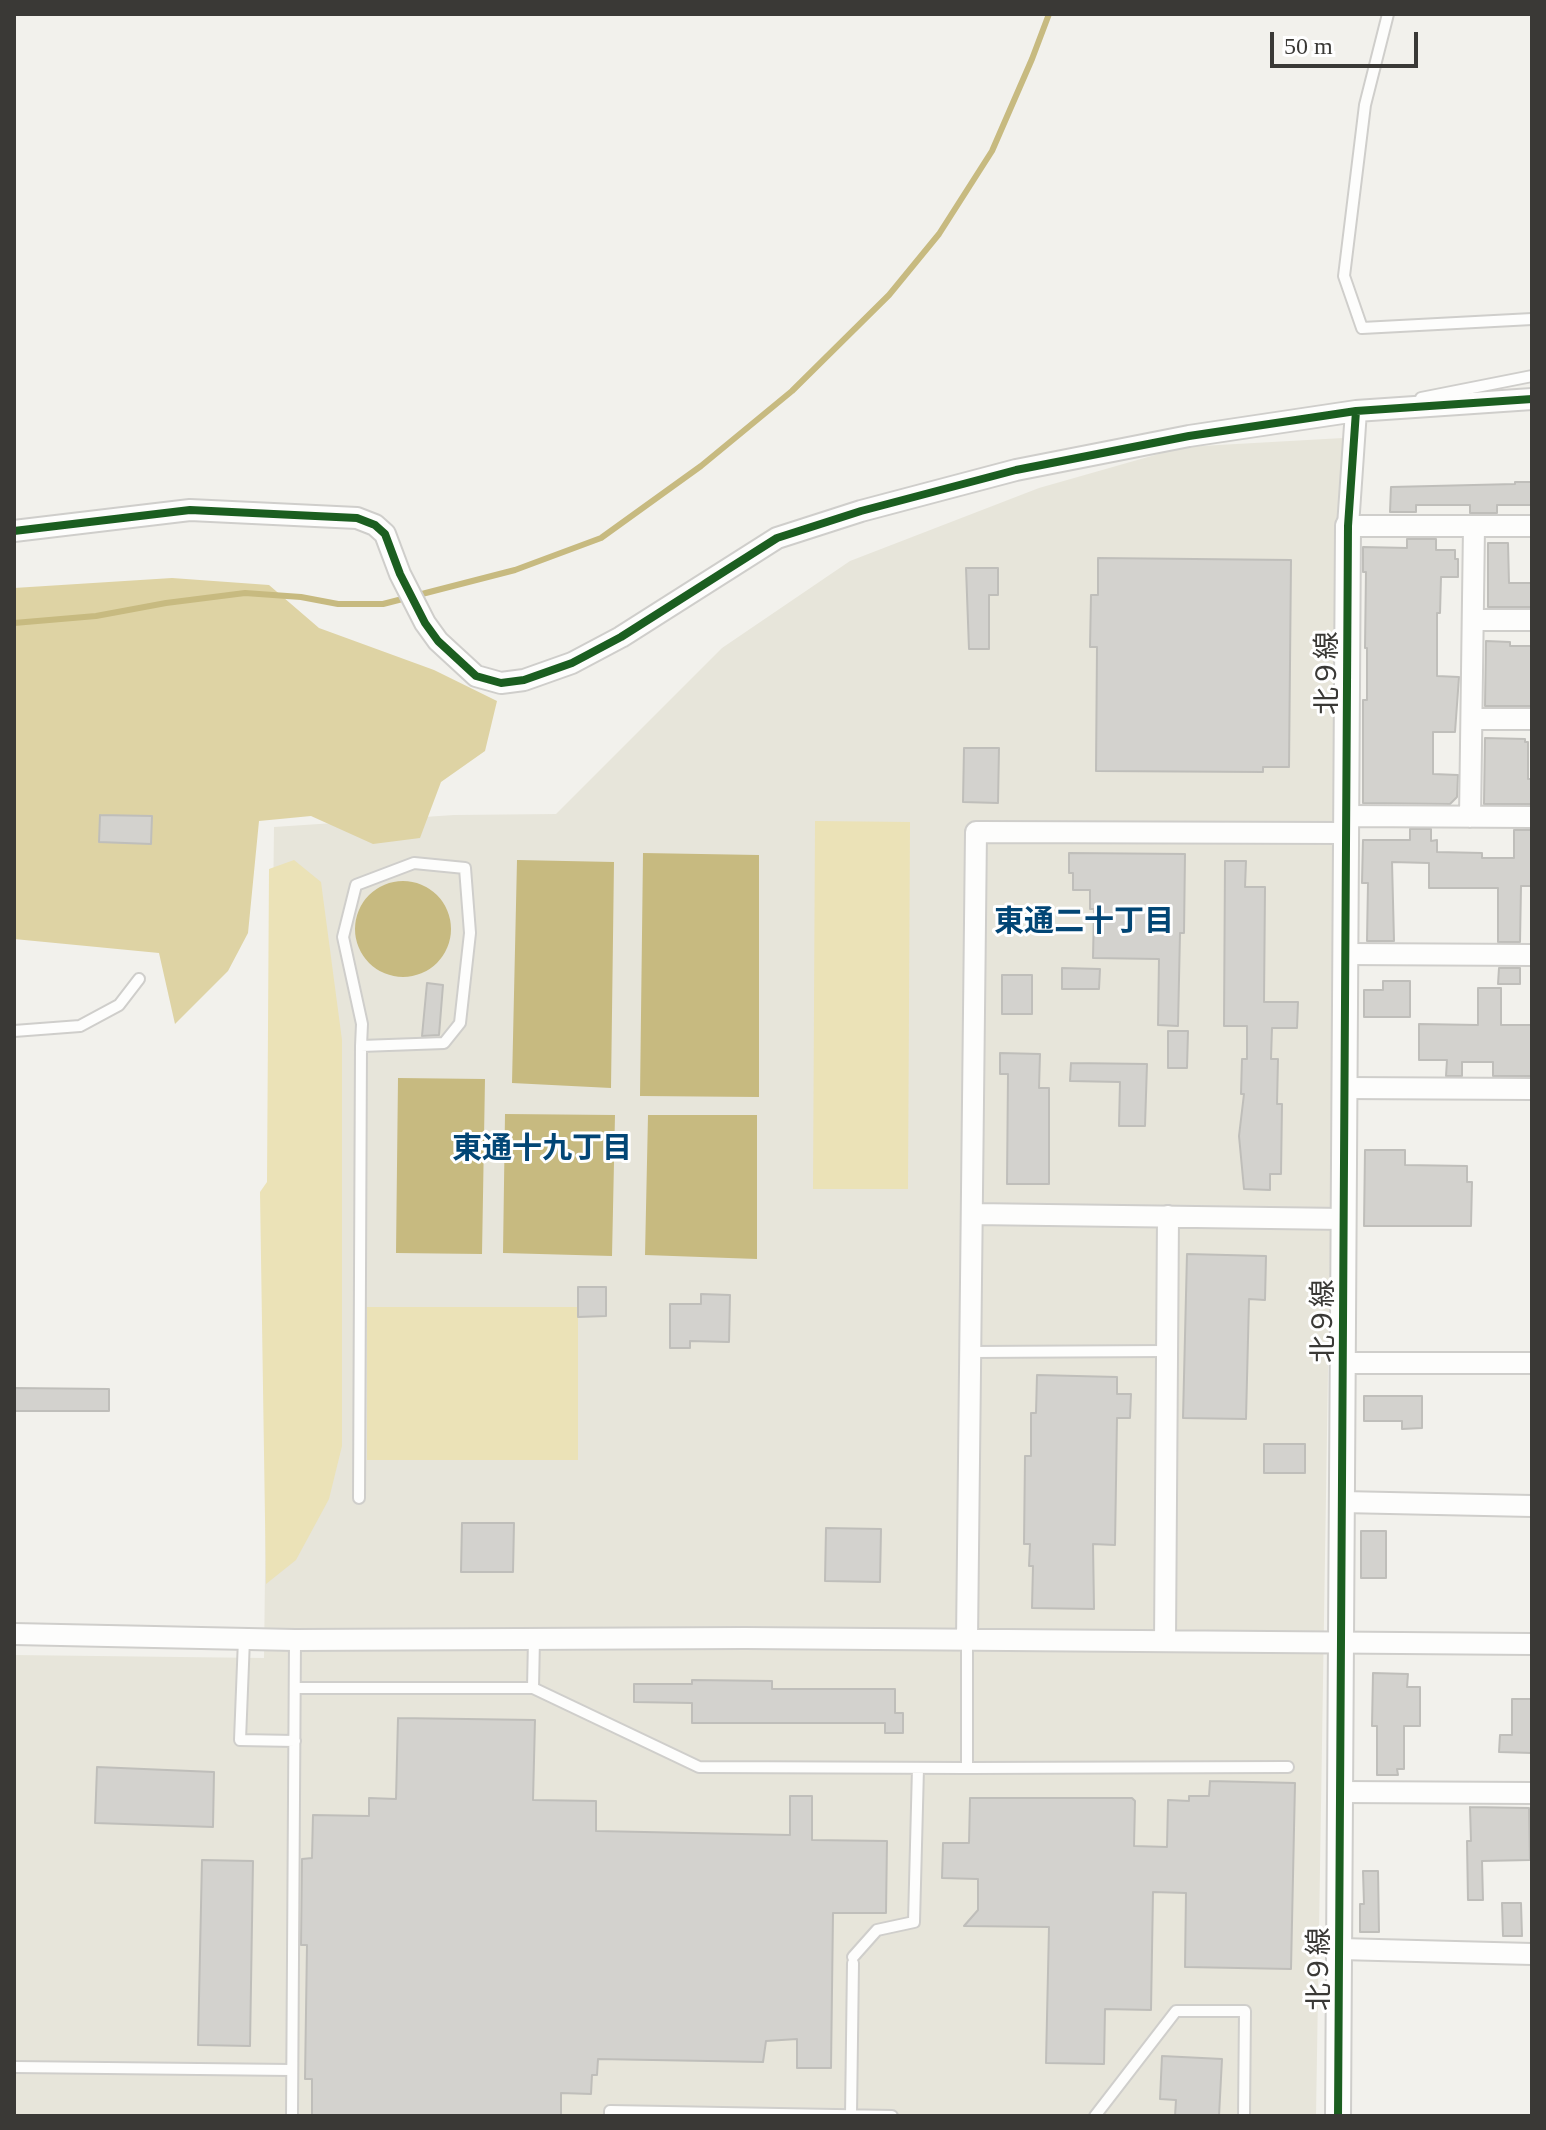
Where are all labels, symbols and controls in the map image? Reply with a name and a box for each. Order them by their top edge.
scale bar [1274,16,1422,66]
text: 50 m [1284,33,1333,59]
street label: 北９線 [1308,631,1342,715]
district label: 東通二十丁目 [994,902,1174,938]
district label: 東通十九丁目 [452,1129,632,1165]
street label: 北９線 [1304,1279,1338,1363]
street label: 北９線 [1300,1927,1334,2011]

